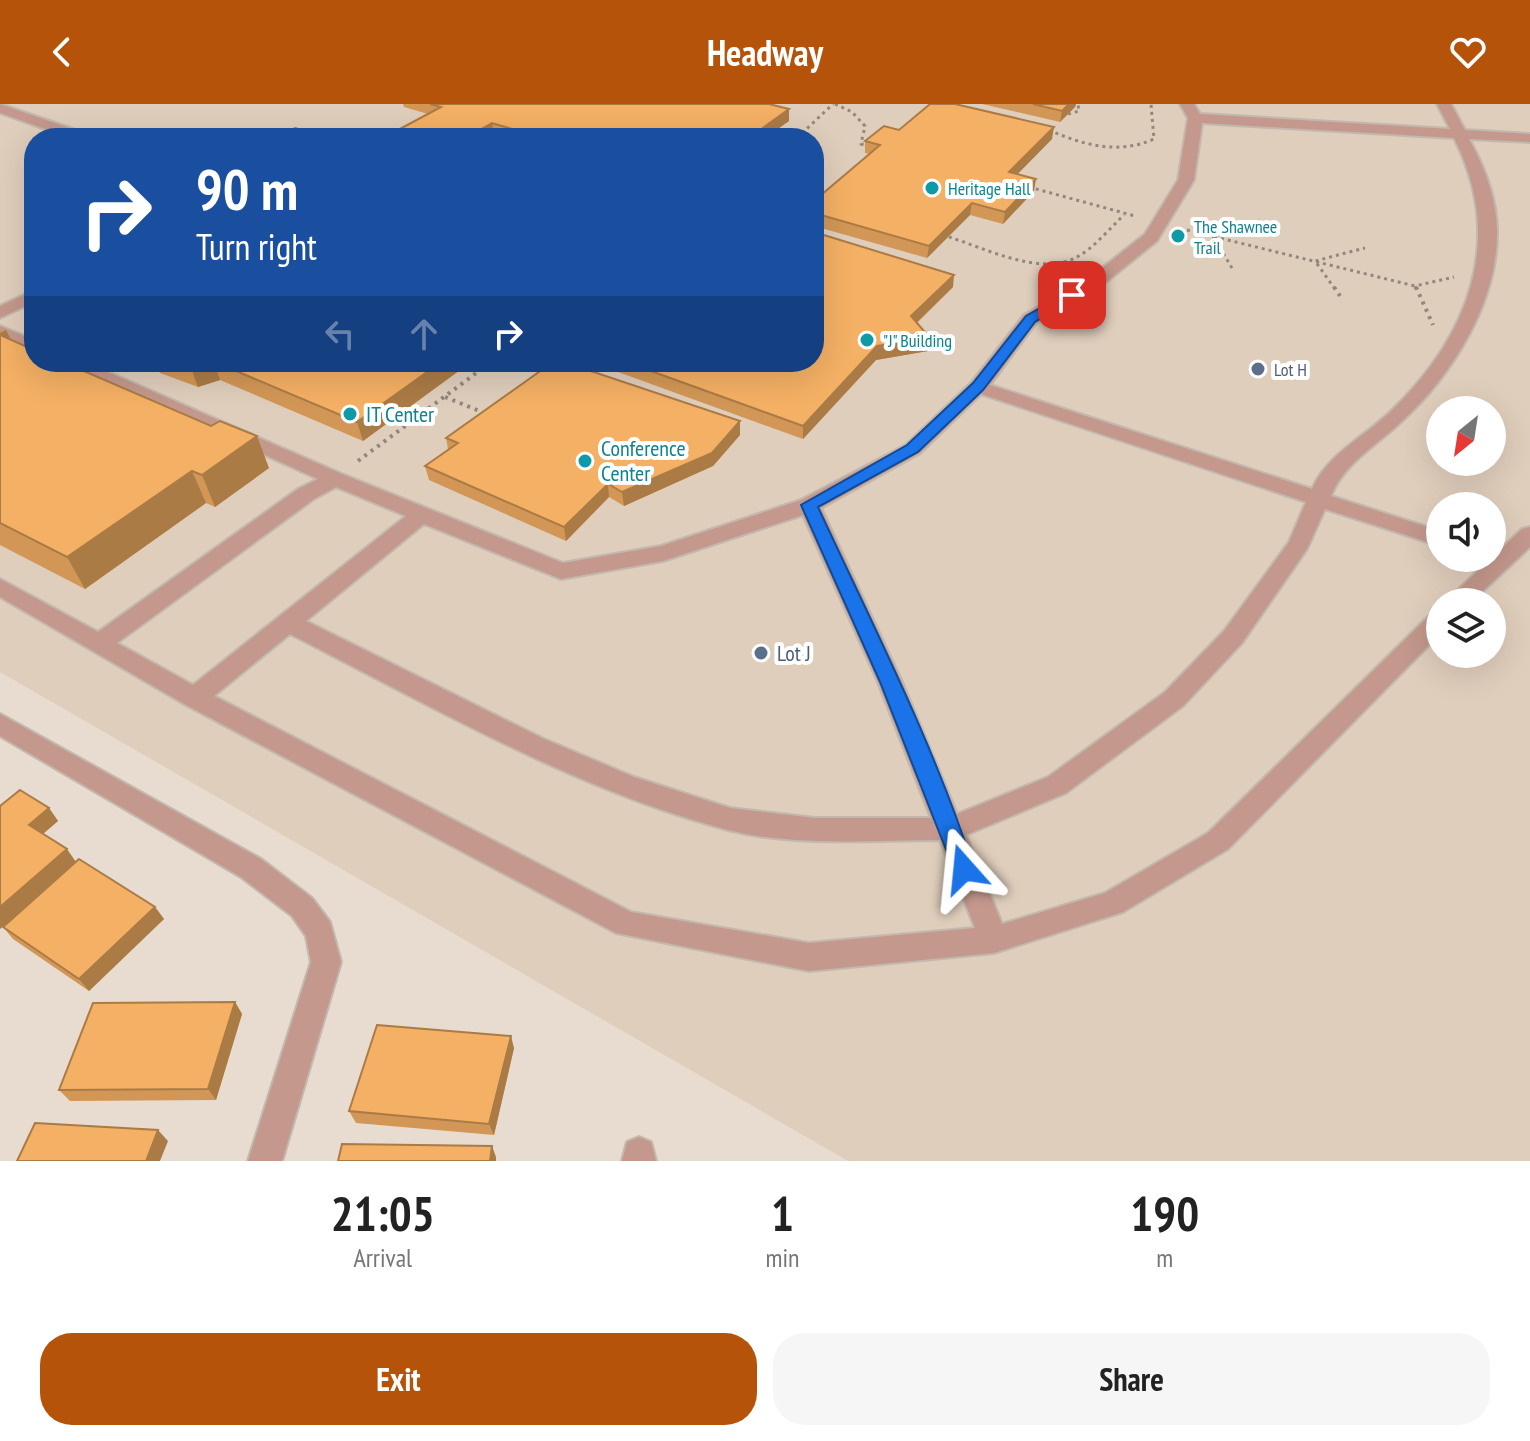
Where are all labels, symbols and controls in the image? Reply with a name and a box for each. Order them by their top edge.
text: Headway [707,29,823,76]
icon: back [40,30,84,74]
icon: heart [1446,30,1490,74]
text: 90 m [196,153,298,225]
icon: right [64,160,168,264]
place label: Heritage Hall [948,177,1031,200]
marker: Heritage Hall [923,179,941,197]
place label: The Shawnee Trail [1194,215,1277,259]
text: Turn right [196,223,317,270]
marker: The Shawnee Trail [1169,227,1187,245]
pin [1038,261,1106,329]
icon: arrive [1050,273,1094,317]
icon: left [318,312,362,356]
icon: ahead [402,312,446,356]
icon: right [486,312,530,356]
place label: "J" Building [883,329,952,352]
marker: "J" Building [858,331,876,349]
place label: Lot H [1274,358,1307,381]
marker: Lot H [1249,360,1267,378]
north arrow [1426,396,1506,476]
map controls [1426,396,1506,668]
place label: IT Center [366,400,434,428]
marker: IT Center [341,405,359,423]
place label: Conference Center [601,434,686,487]
marker: Conference Center [576,452,594,470]
button: sound [1426,492,1506,572]
button: layers [1426,588,1506,668]
place label: Lot J [777,639,811,667]
marker: Lot J [752,644,770,662]
position arrow [922,827,1006,911]
text: 21:05 [331,1182,435,1244]
text: 1 [771,1182,794,1244]
text: 190 [1130,1182,1199,1244]
text: Arrival [353,1241,412,1274]
text: min [765,1241,799,1274]
text: m [1156,1241,1173,1274]
button: Exit [40,1333,757,1425]
button: Share [773,1333,1490,1425]

